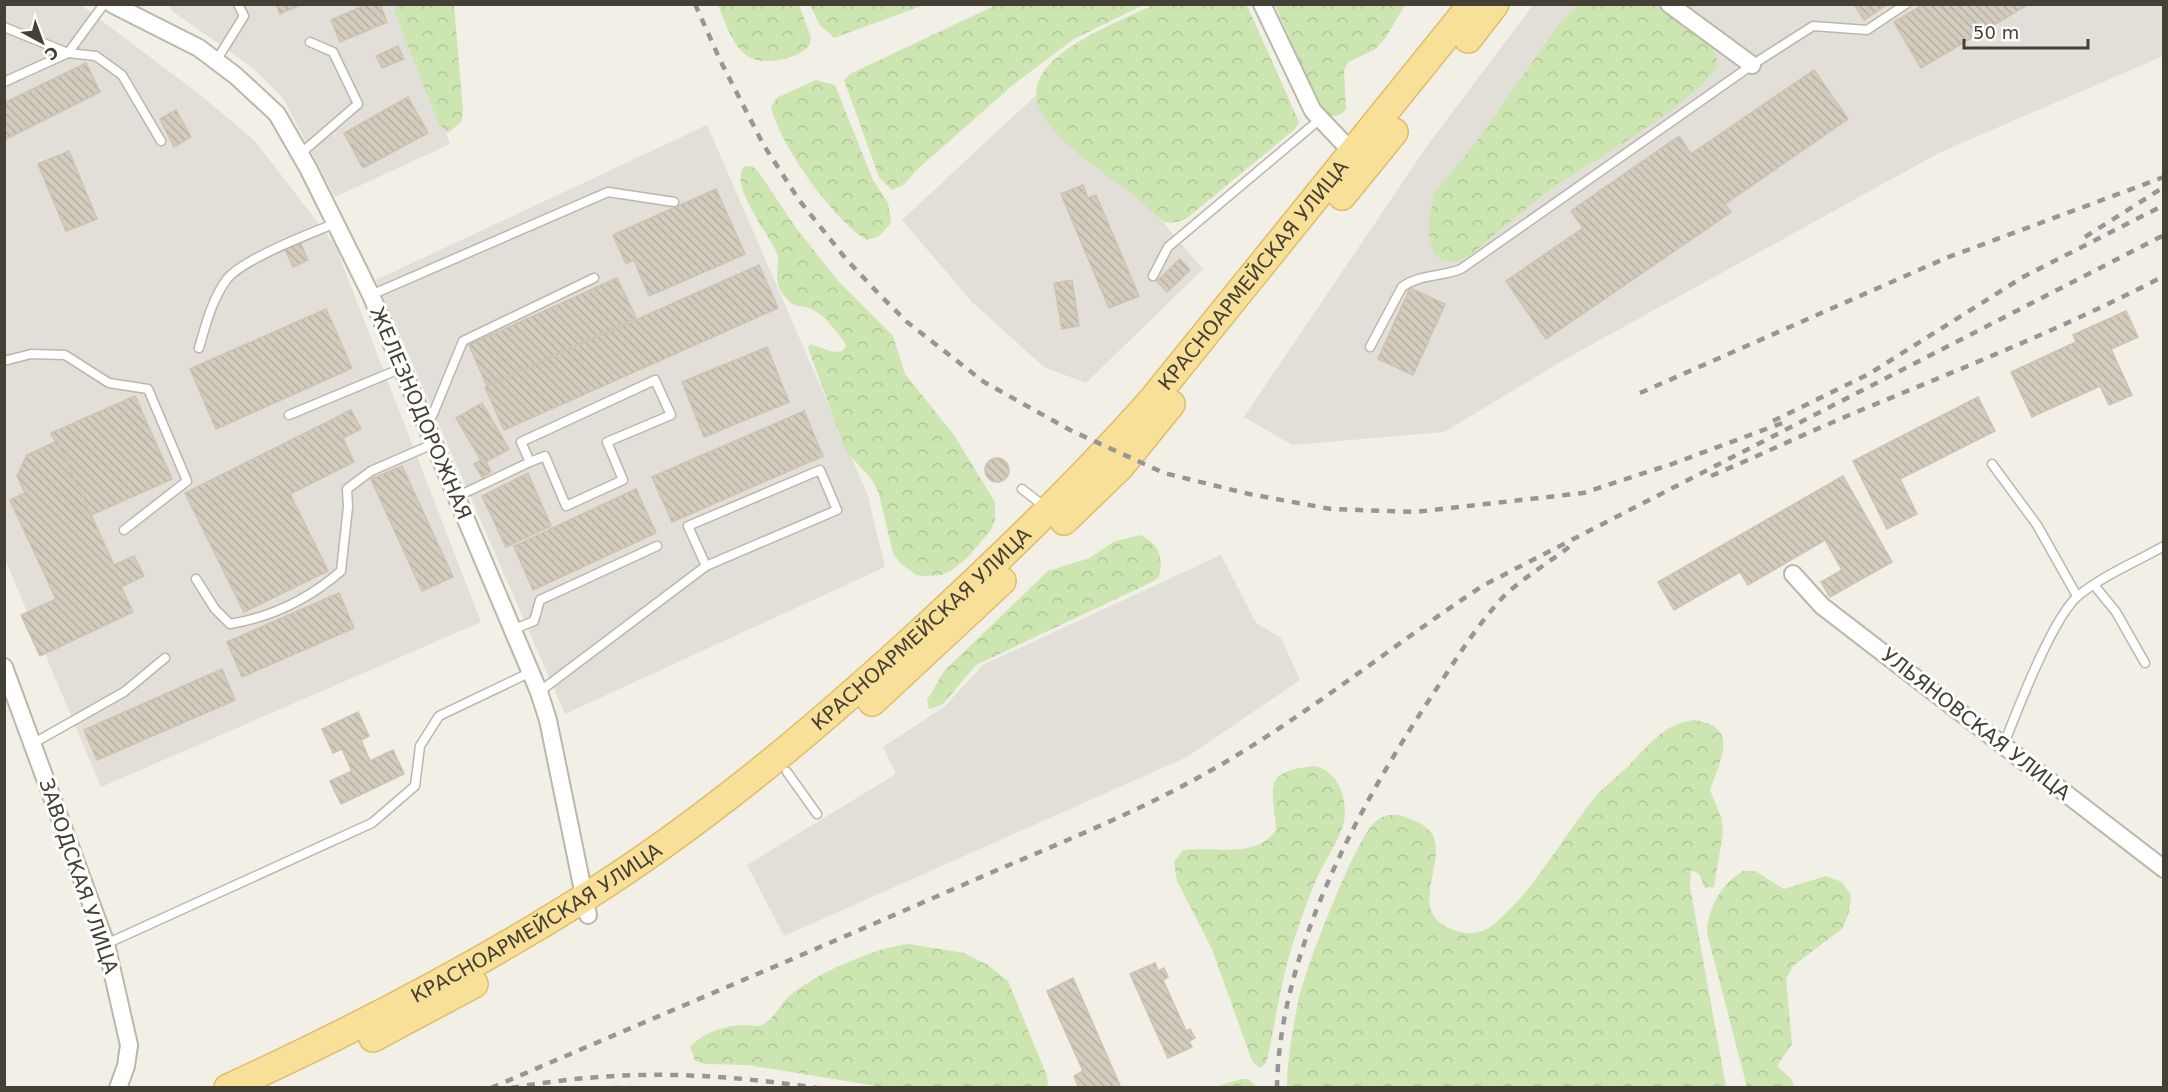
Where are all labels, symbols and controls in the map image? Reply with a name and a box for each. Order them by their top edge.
north arrow [12,12,72,72]
scale bar [1964,12,2088,50]
text: 50 m [1973,22,2019,43]
text: С [41,42,62,64]
street label: КРАСНОАРМЕЙСКАЯ УЛИЦА [1153,155,1353,395]
street label: ЖЕЛЕЗНОДОРОЖНАЯ [365,303,477,523]
street label: КРАСНОАРМЕЙСКАЯ УЛИЦА [807,522,1036,735]
street label: УЛЬЯНОВСКАЯ УЛИЦА [1877,643,2075,805]
street label: ЗАВОДСКАЯ УЛИЦА [34,775,124,977]
street label: КРАСНОАРМЕЙСКАЯ УЛИЦА [407,838,666,1008]

